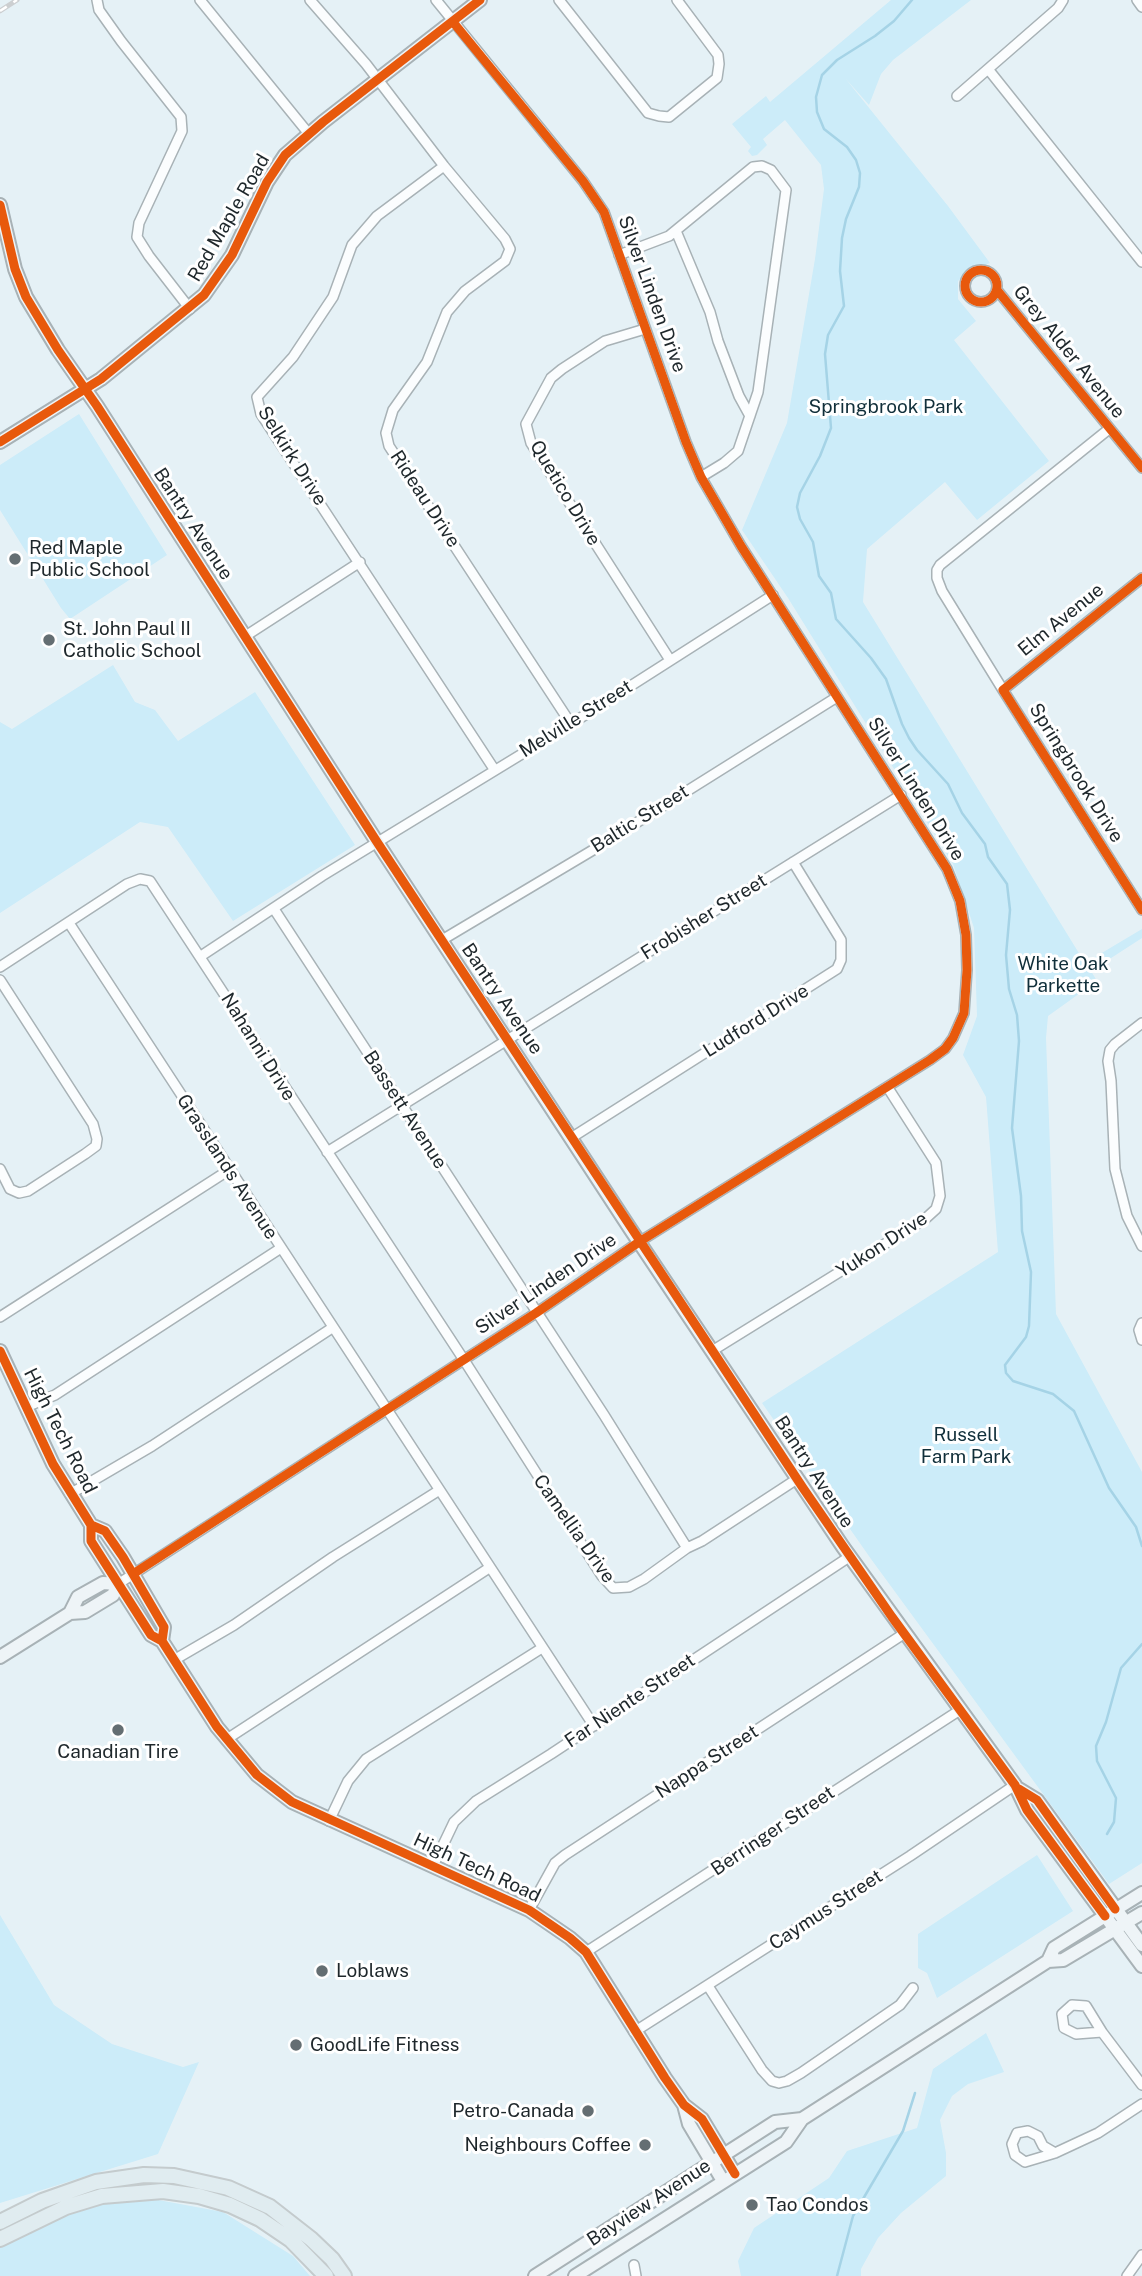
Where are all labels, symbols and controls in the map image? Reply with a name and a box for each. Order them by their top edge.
street label: Red Maple Road [183,150,275,286]
street label: Silver Linden Drive [613,213,691,375]
street label: Grey Alder Avenue [1008,281,1130,423]
park label: Springbrook Park [809,396,963,418]
street label: Selkirk Drive [252,402,332,510]
street label: Quetico Drive [525,436,605,550]
street label: Rideau Drive [385,446,465,552]
street label: Bantry Avenue [148,464,238,584]
place label: Red Maple Public School [29,537,150,581]
marker: Red Maple Public School [7,551,23,567]
street label: Elm Avenue [1014,579,1108,661]
place label: St. John Paul II Catholic School [63,618,202,662]
marker: St. John Paul II Catholic School [41,632,57,648]
street label: Melville Street [515,675,637,763]
street label: Springbrook Drive [1024,699,1128,847]
street label: Silver Linden Drive [863,713,969,865]
street label: Baltic Street [587,780,693,858]
street label: Frobisher Street [637,869,771,965]
street label: Bantry Avenue [457,939,547,1059]
park label: White Oak Parkette [1017,953,1109,997]
street label: Ludford Drive [699,979,813,1063]
street label: Nahanni Drive [216,989,300,1105]
street label: Bassett Avenue [358,1047,452,1173]
street label: Grasslands Avenue [172,1090,282,1244]
street label: Yukon Drive [832,1207,932,1283]
street label: Silver Linden Drive [471,1228,621,1340]
street label: High Tech Road [18,1364,102,1498]
street label: Bantry Avenue [769,1412,859,1532]
park label: Russell Farm Park [921,1424,1011,1468]
street label: Camellia Drive [528,1470,620,1588]
street label: Far Niente Street [561,1649,699,1753]
street label: Nappa Street [651,1720,763,1804]
marker: Canadian Tire [110,1722,126,1738]
place label: Canadian Tire [57,1741,179,1763]
street label: Berringer Street [707,1781,839,1881]
street label: High Tech Road [410,1828,544,1908]
street label: Caymus Street [765,1865,887,1955]
place label: Loblaws [336,1960,409,1982]
marker: Loblaws [314,1963,330,1979]
place label: GoodLife Fitness [310,2034,459,2056]
marker: GoodLife Fitness [288,2037,304,2053]
place label: Petro-Canada [452,2100,574,2122]
marker: Petro-Canada [580,2103,596,2119]
place label: Neighbours Coffee [464,2134,631,2156]
marker: Neighbours Coffee [637,2137,653,2153]
street label: Bayview Avenue [583,2155,715,2251]
place label: Tao Condos [766,2194,868,2216]
marker: Tao Condos [744,2197,760,2213]

